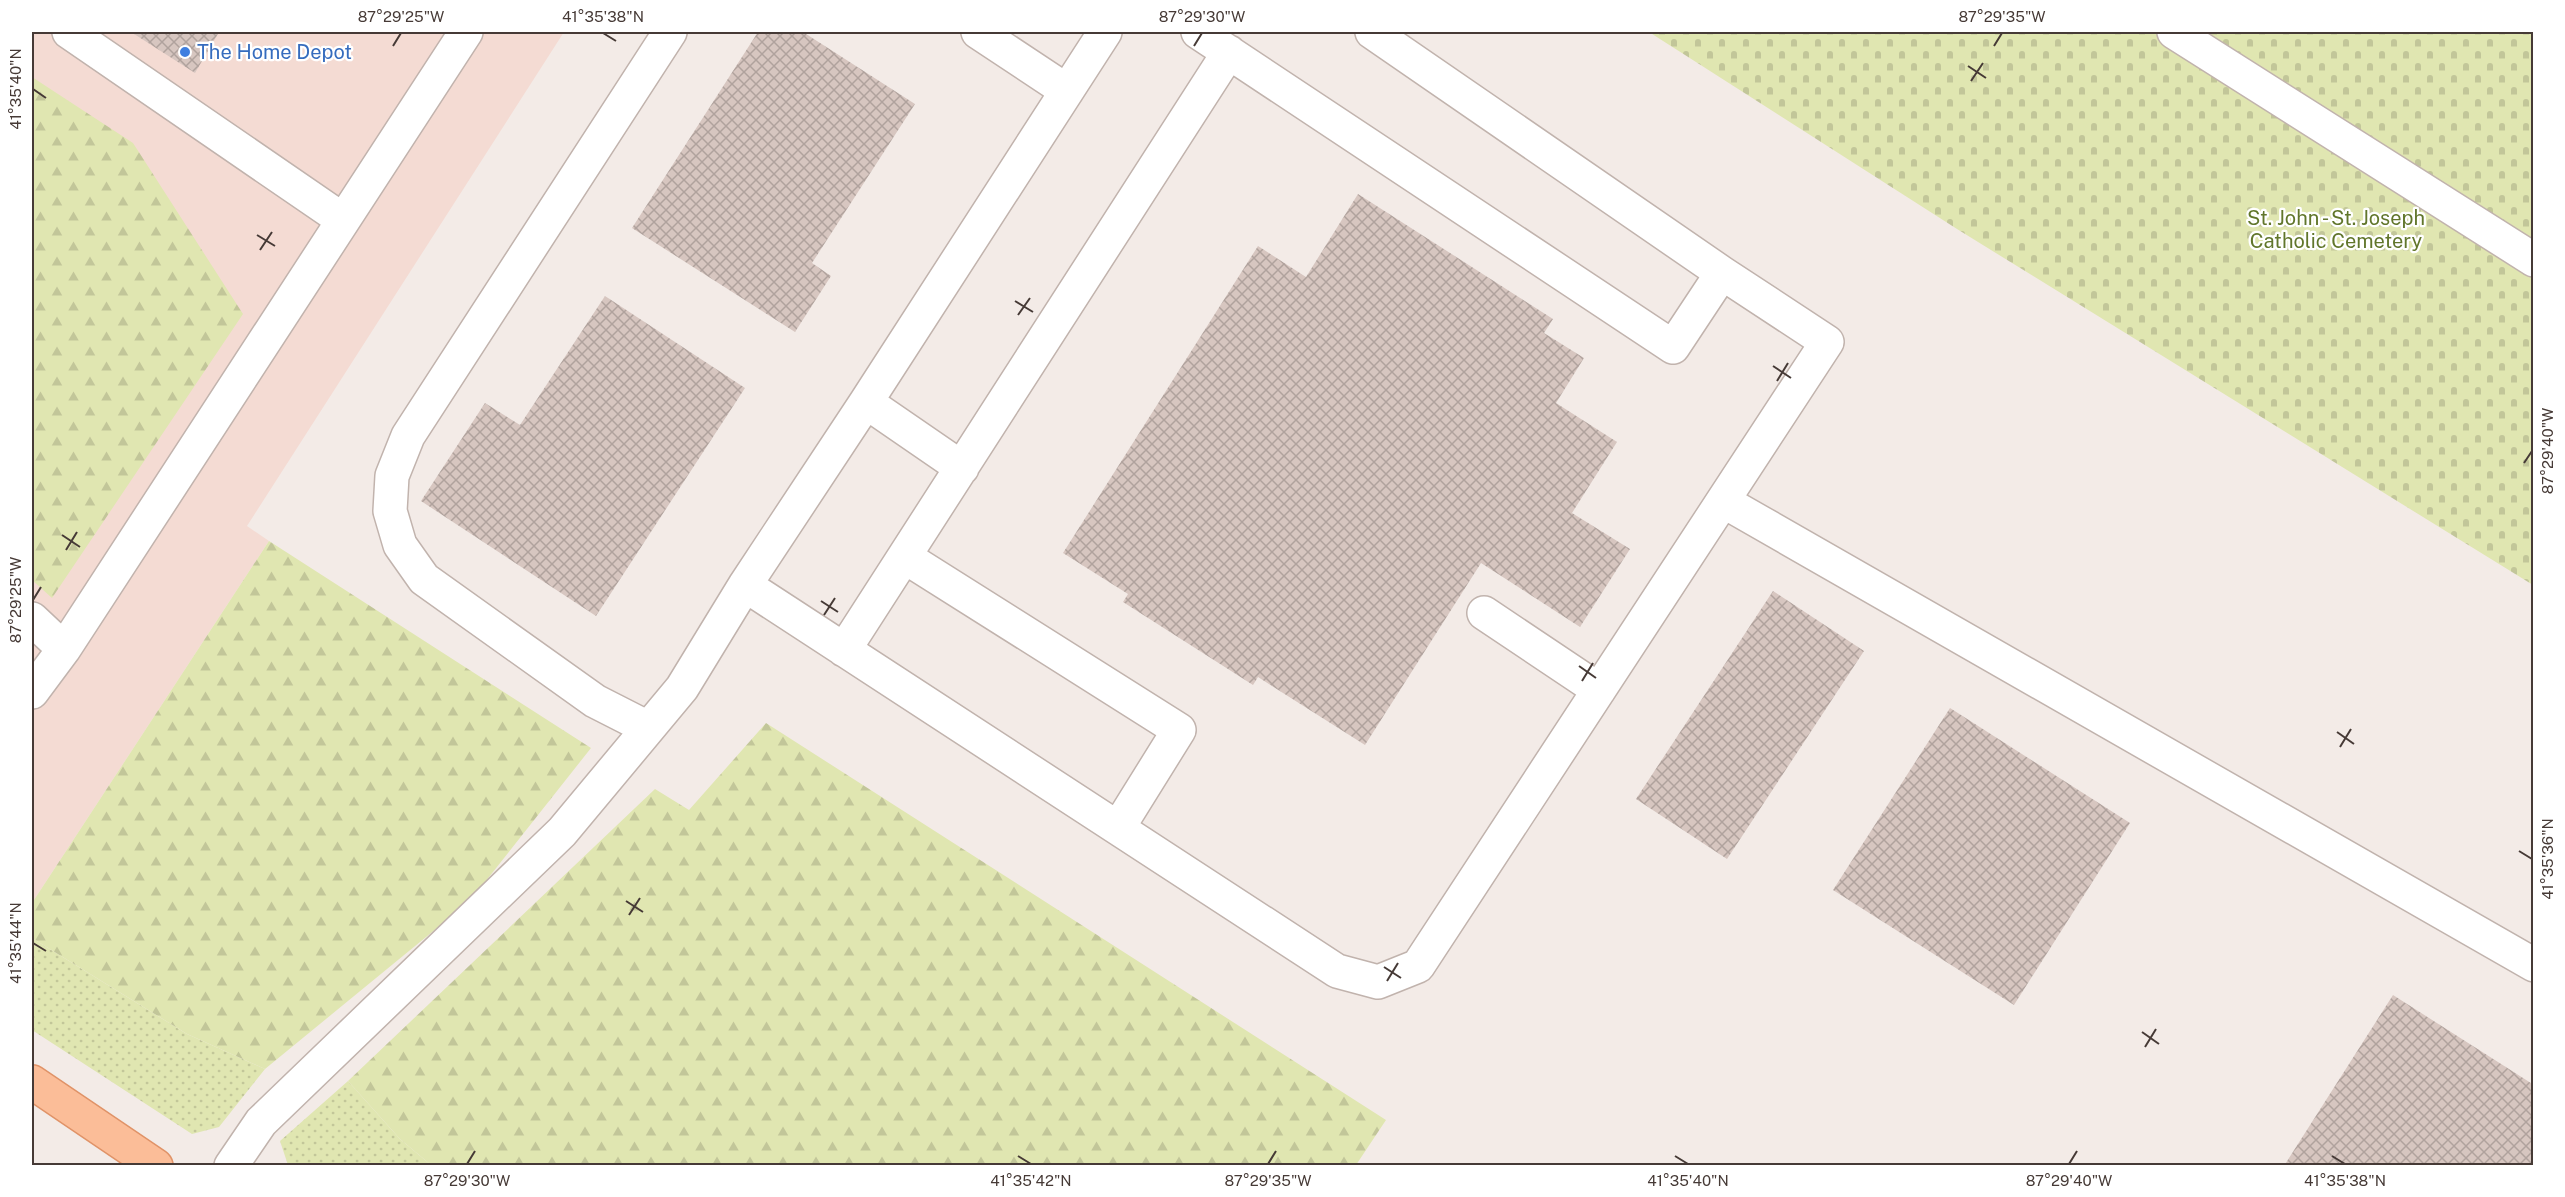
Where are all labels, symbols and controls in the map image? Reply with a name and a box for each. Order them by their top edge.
text: 87°29'25"W [358,8,444,25]
text: 41°35'38"N [562,8,644,25]
text: 87°29'30"W [1159,8,1245,25]
text: 87°29'35"W [1958,8,2046,25]
place label: The Home Depot [197,40,352,64]
marker: The Home Depot [178,45,192,59]
text: 41°35'40"N [7,48,24,130]
park label: St. John - St. Joseph Catholic Cemetery [2247,206,2425,253]
text: 87°29'40"W [2539,408,2556,494]
text: 87°29'25"W [7,557,24,643]
text: 41°35'36"N [2539,818,2556,900]
text: 41°35'44"N [7,902,24,984]
text: 87°29'30"W [424,1172,510,1189]
text: 41°35'42"N [990,1172,1072,1189]
text: 87°29'35"W [1224,1172,1312,1189]
text: 41°35'40"N [1647,1172,1729,1189]
text: 87°29'40"W [2026,1172,2112,1189]
text: 41°35'38"N [2304,1172,2386,1189]

